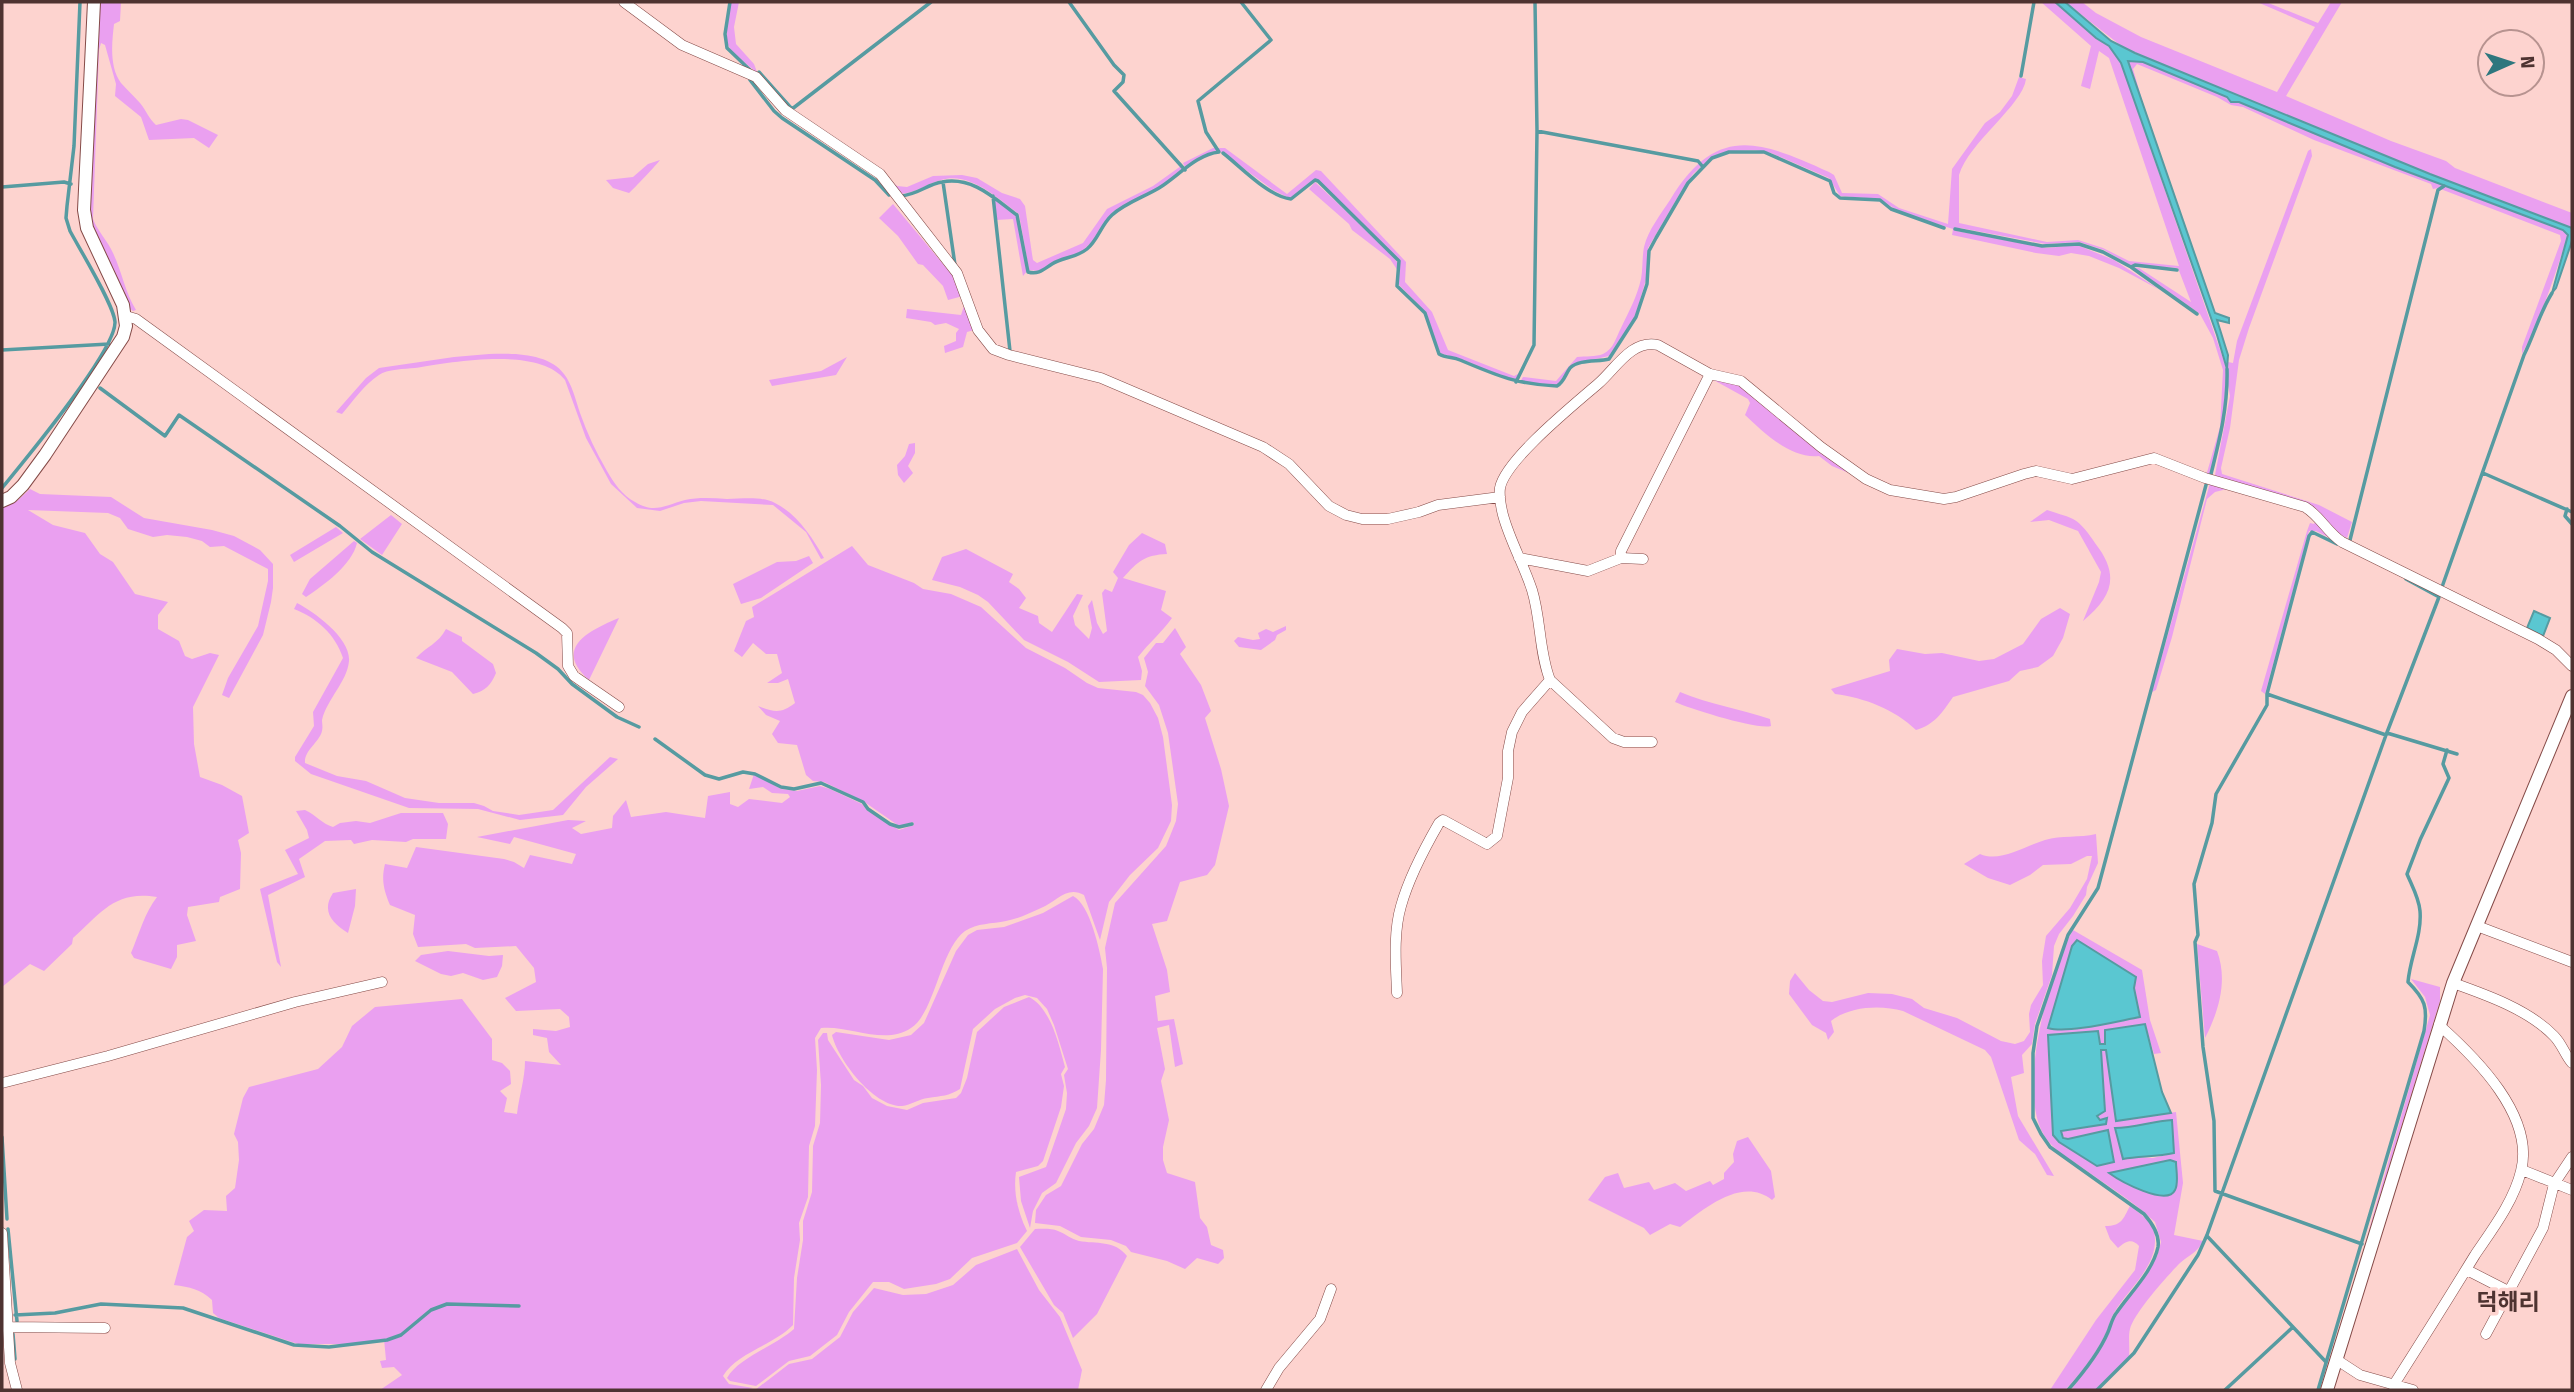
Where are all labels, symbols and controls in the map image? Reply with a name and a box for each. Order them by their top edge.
north arrow [2476,28,2546,98]
text: N [2516,55,2539,69]
district label: 덕해리 [2476,1288,2540,1316]

